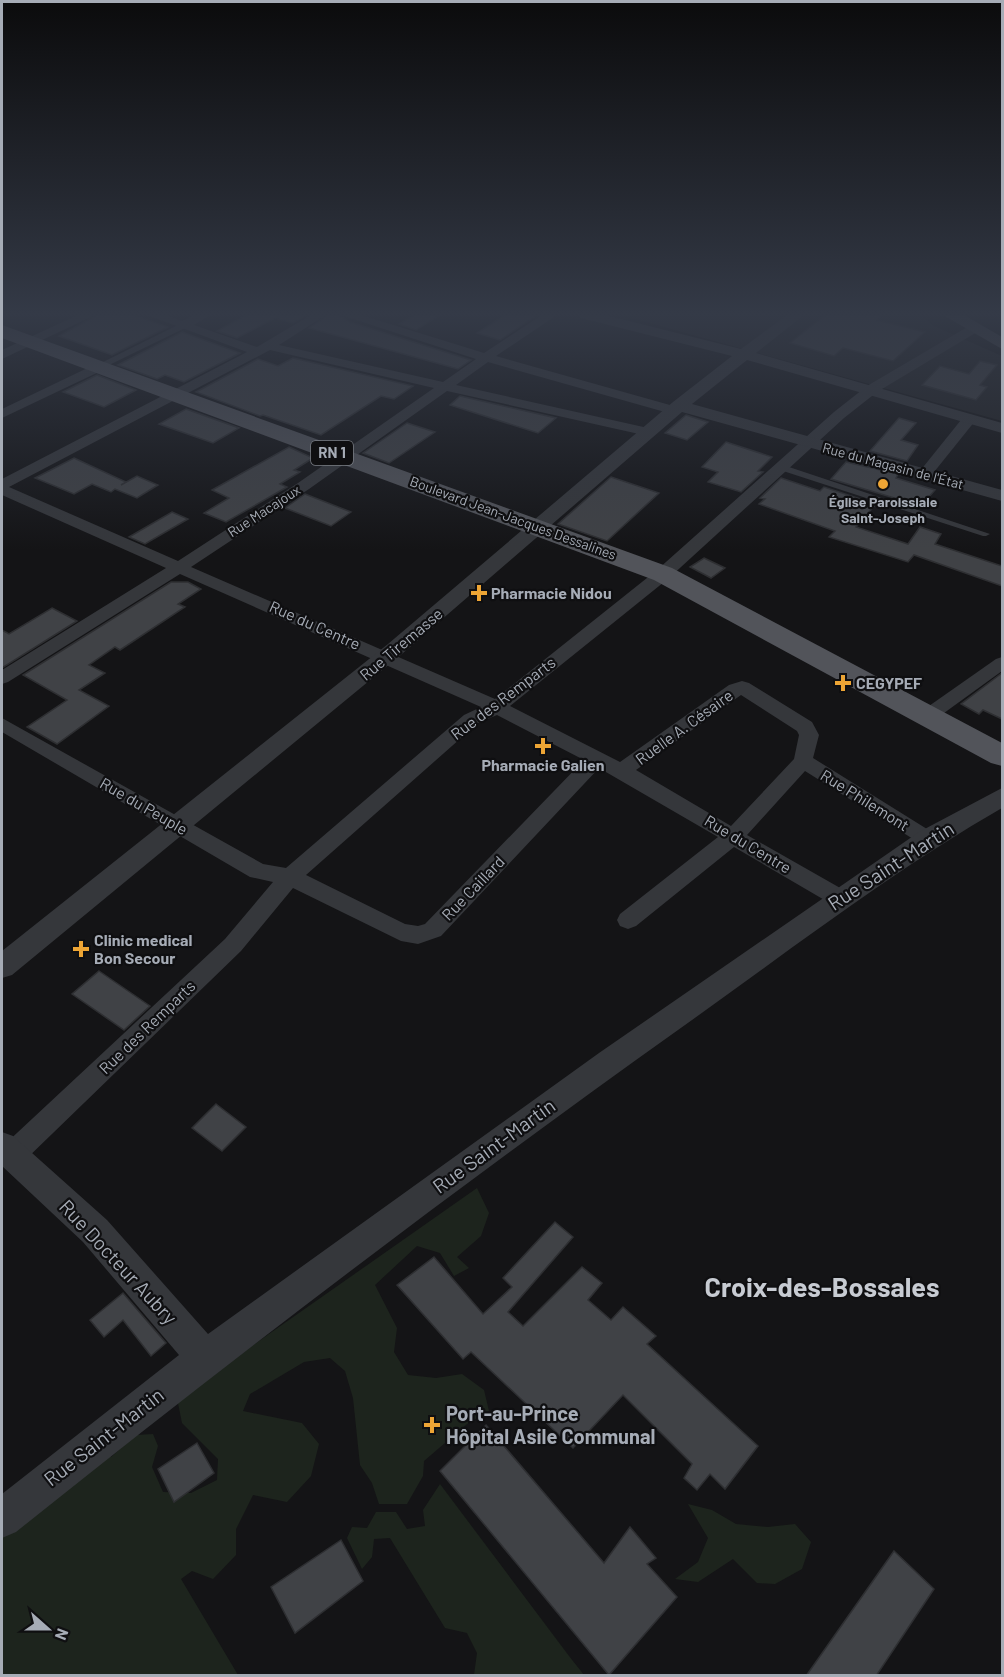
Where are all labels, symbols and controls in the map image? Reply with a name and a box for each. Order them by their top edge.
street label: Rue du Magasin de l'État [821,438,966,493]
road number: RN 1 [311,441,353,465]
street label: Boulevard Jean-Jacques Dessalines [408,472,619,563]
marker: Église Paroissiale Saint-Joseph [876,477,890,491]
street label: Rue Macajoux [224,481,303,540]
place label: Église Paroissiale Saint-Joseph [829,493,938,526]
place label: Pharmacie Nidou [491,583,612,602]
marker: Pharmacie Nidou [472,586,486,600]
street label: Rue du Centre [267,596,364,653]
street label: Rue Tiremasse [355,603,446,684]
street label: Rue des Remparts [447,652,559,743]
place label: CEGYPEF [856,673,922,692]
marker: CEGYPEF [834,674,852,692]
street label: Ruelle A. Césaire [631,685,736,768]
marker: Pharmacie Galien [536,739,550,753]
place label: Pharmacie Galien [482,755,604,774]
street label: Rue Philemont [817,765,913,834]
street label: Rue du Peuple [97,773,191,838]
street label: Rue du Centre [702,810,795,877]
street label: Rue Saint-Martin [823,815,958,915]
street label: Rue Caillard [437,852,508,924]
place label: Clinic medical Bon Secour [94,930,193,967]
marker: Clinic medical Bon Secour [72,940,90,958]
street label: Rue des Remparts [95,976,199,1077]
street label: Rue Saint-Martin [428,1093,559,1198]
street label: Rue Docteur Aubry [55,1194,183,1329]
district label: Croix-des-Bossales [705,1270,939,1302]
street label: Rue Saint-Martin [39,1382,168,1490]
place label: Port-au-Prince Hôpital Asile Communal [446,1401,655,1448]
marker: Port-au-Prince Hôpital Asile Communal [423,1416,441,1434]
north arrow [18,1599,78,1659]
text: N [52,1626,73,1643]

